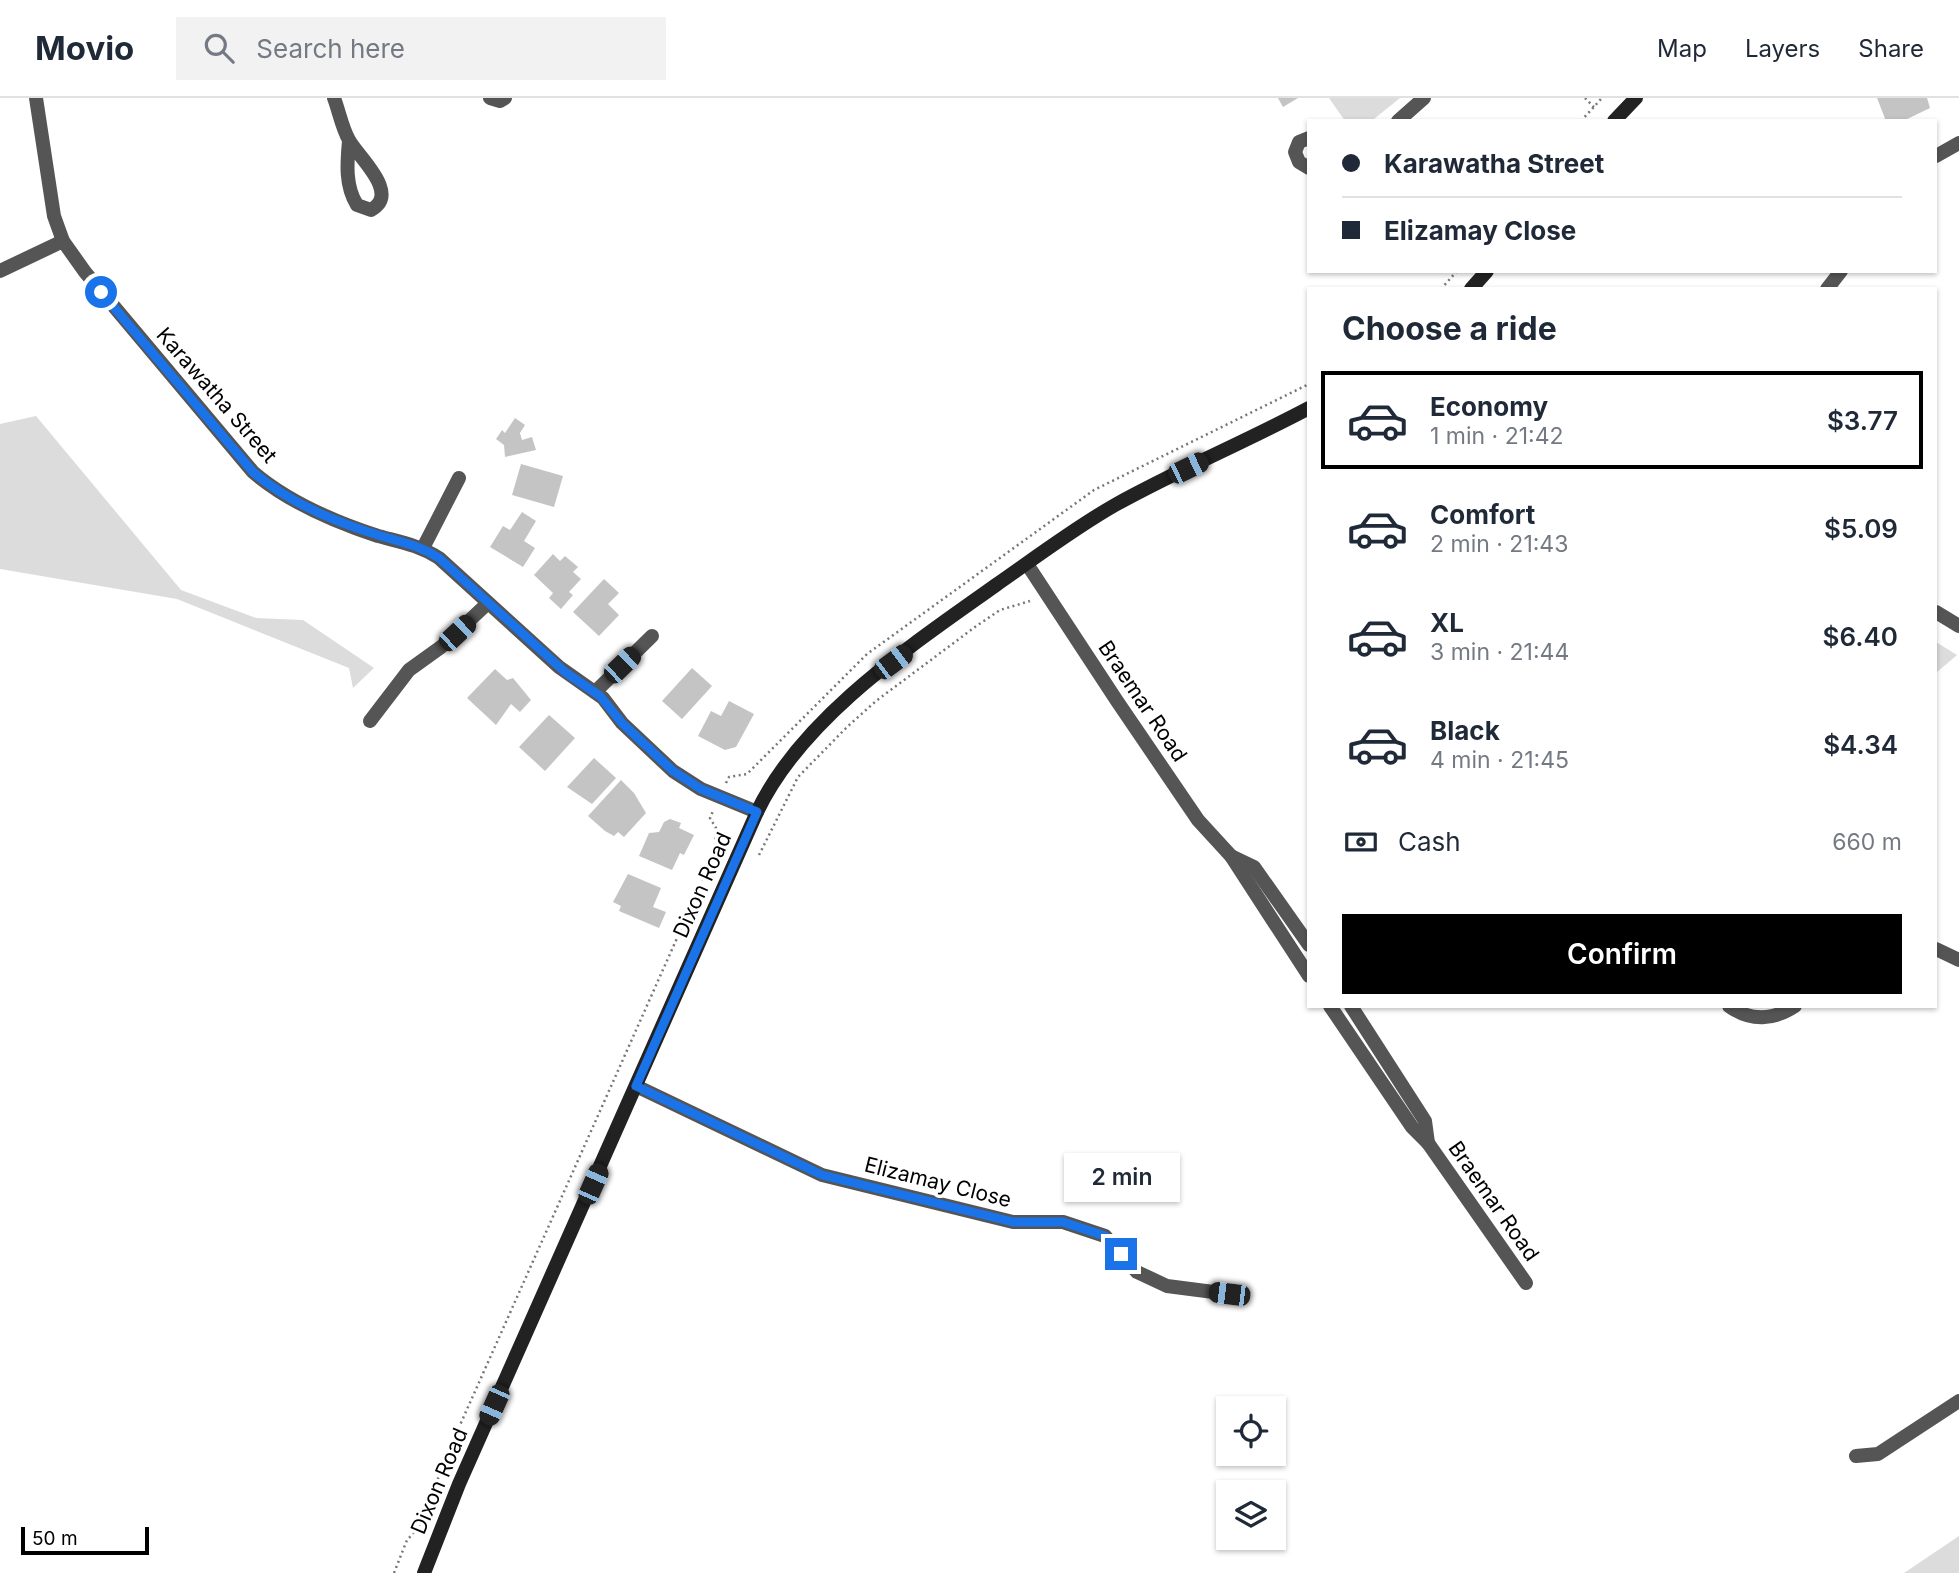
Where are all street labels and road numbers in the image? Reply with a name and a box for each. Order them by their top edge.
street label: Karawatha Street [152,322,283,468]
street label: Braemar Road [1093,636,1193,766]
street label: Dixon Road [668,828,736,942]
street label: Braemar Road [1444,1136,1544,1266]
street label: Elizamay Close [862,1152,1014,1212]
street label: Dixon Road [405,1424,473,1538]

